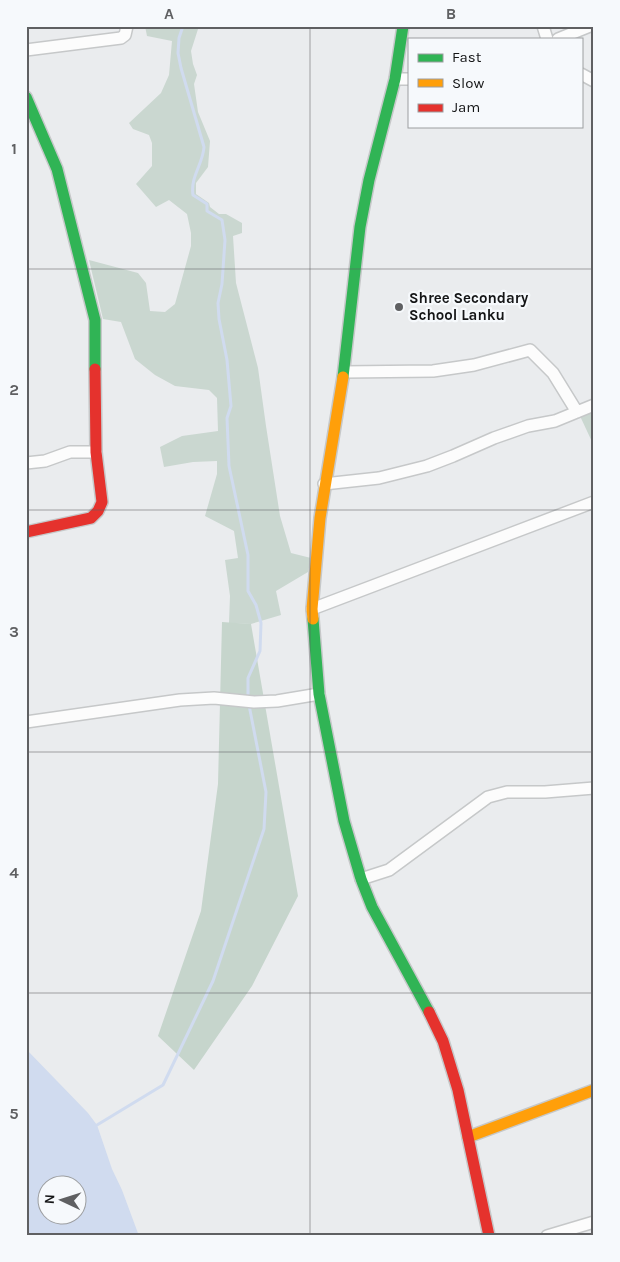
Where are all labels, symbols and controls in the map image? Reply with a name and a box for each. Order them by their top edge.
text: A [164,4,174,23]
text: B [446,4,456,23]
legend [408,38,582,128]
text: Fast [452,48,482,66]
text: Slow [452,74,484,92]
text: Jam [452,98,480,116]
text: 1 [11,139,17,158]
place label: Shree Secondary School Lanku [409,289,529,324]
marker: Shree Secondary School Lanku [393,301,405,313]
text: 2 [9,380,19,399]
text: 3 [9,622,19,641]
text: 4 [9,863,19,882]
text: 5 [9,1104,19,1123]
north arrow [38,1174,88,1224]
text: N [41,1194,58,1205]

